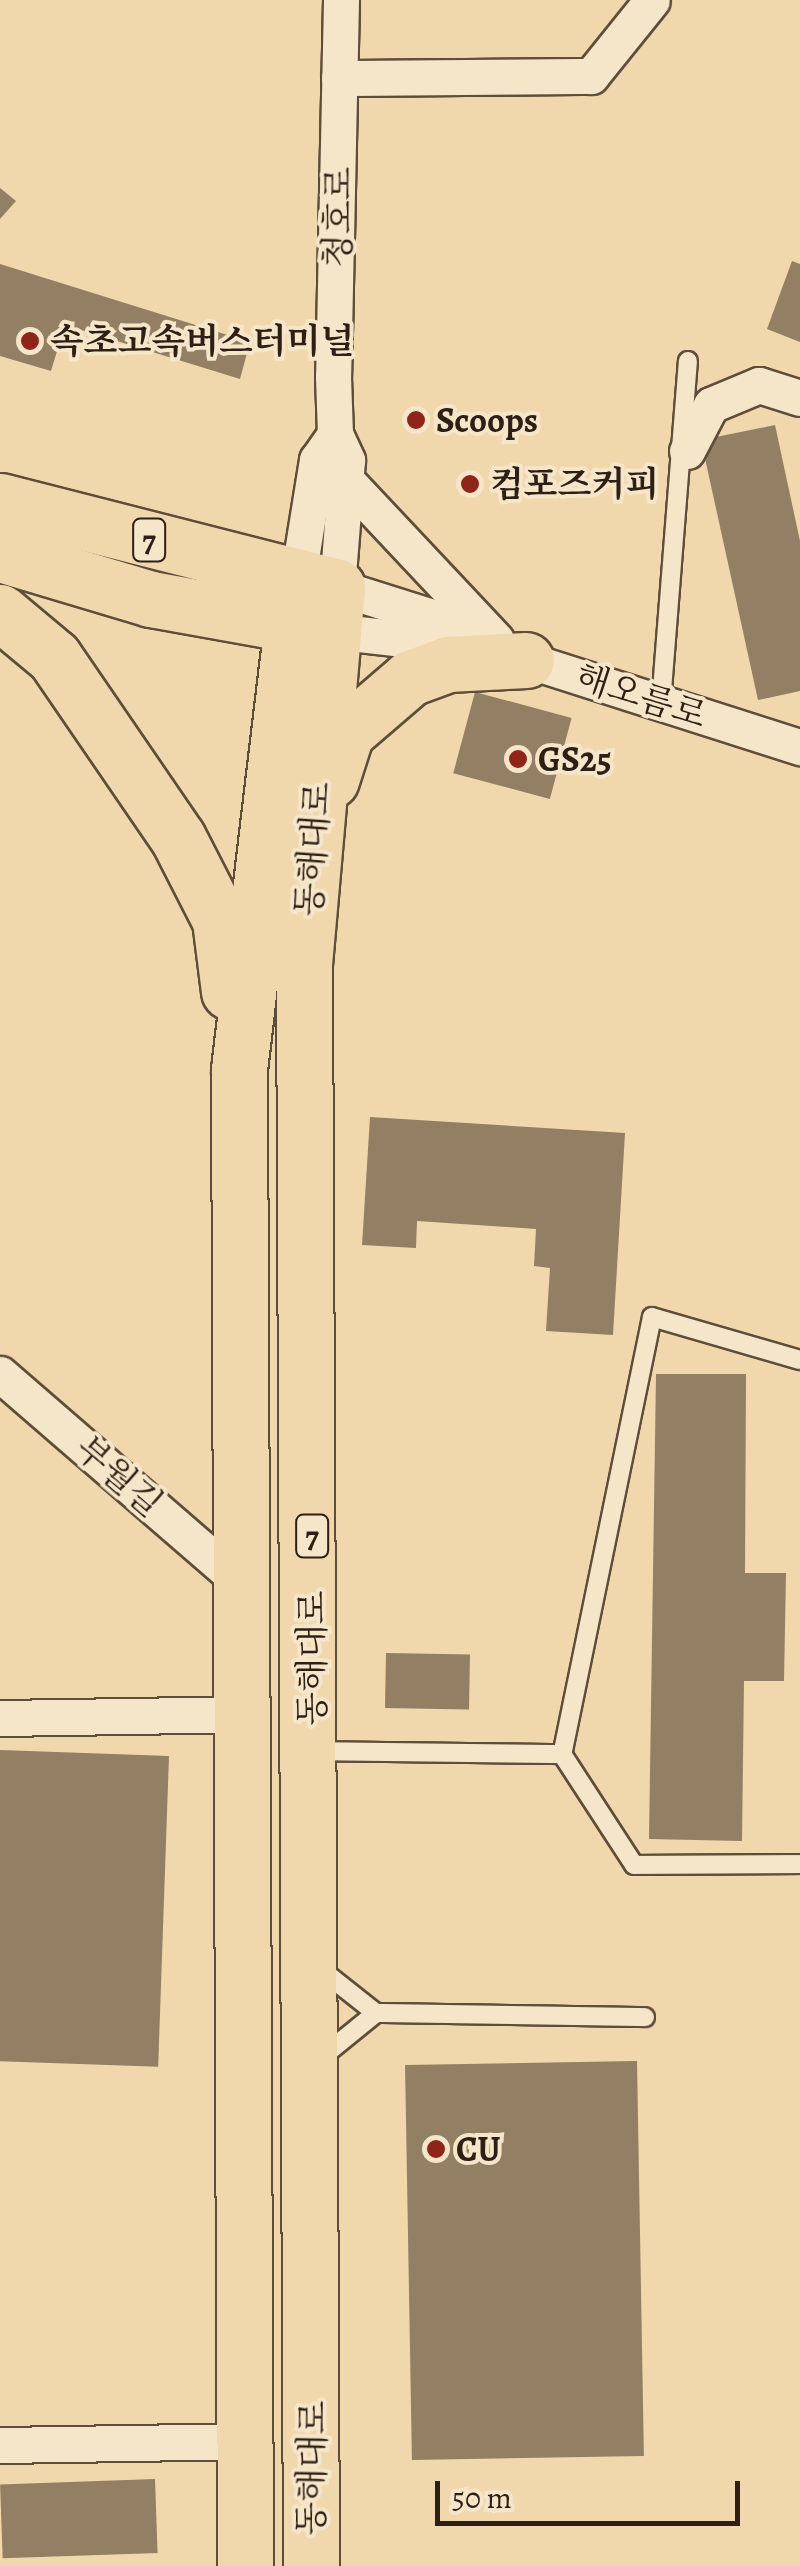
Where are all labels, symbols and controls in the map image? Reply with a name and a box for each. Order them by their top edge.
street label: 청호로 [316,166,360,268]
place label: 속초고속버스터미널 [50,320,354,362]
marker: 속초고속버스터미널 [19,330,41,352]
place label: Scoops [436,399,538,441]
marker: Scoops [405,409,427,431]
place label: 컴포즈커피 [490,463,659,505]
marker: 컴포즈커피 [459,473,481,495]
road number: 7 [132,513,166,567]
street label: 해오름로 [570,655,712,737]
place label: GS25 [538,738,612,780]
marker: GS25 [507,748,529,770]
street label: 동해대로 [287,780,339,918]
street label: 부월길 [67,1427,171,1525]
road number: 7 [294,1509,330,1563]
street label: 동해대로 [291,1590,333,1726]
place label: CU [456,2128,501,2170]
marker: CU [425,2138,447,2160]
street label: 동해대로 [290,2400,334,2536]
scale bar [440,2461,745,2523]
text: 50 m [452,2478,512,2518]

